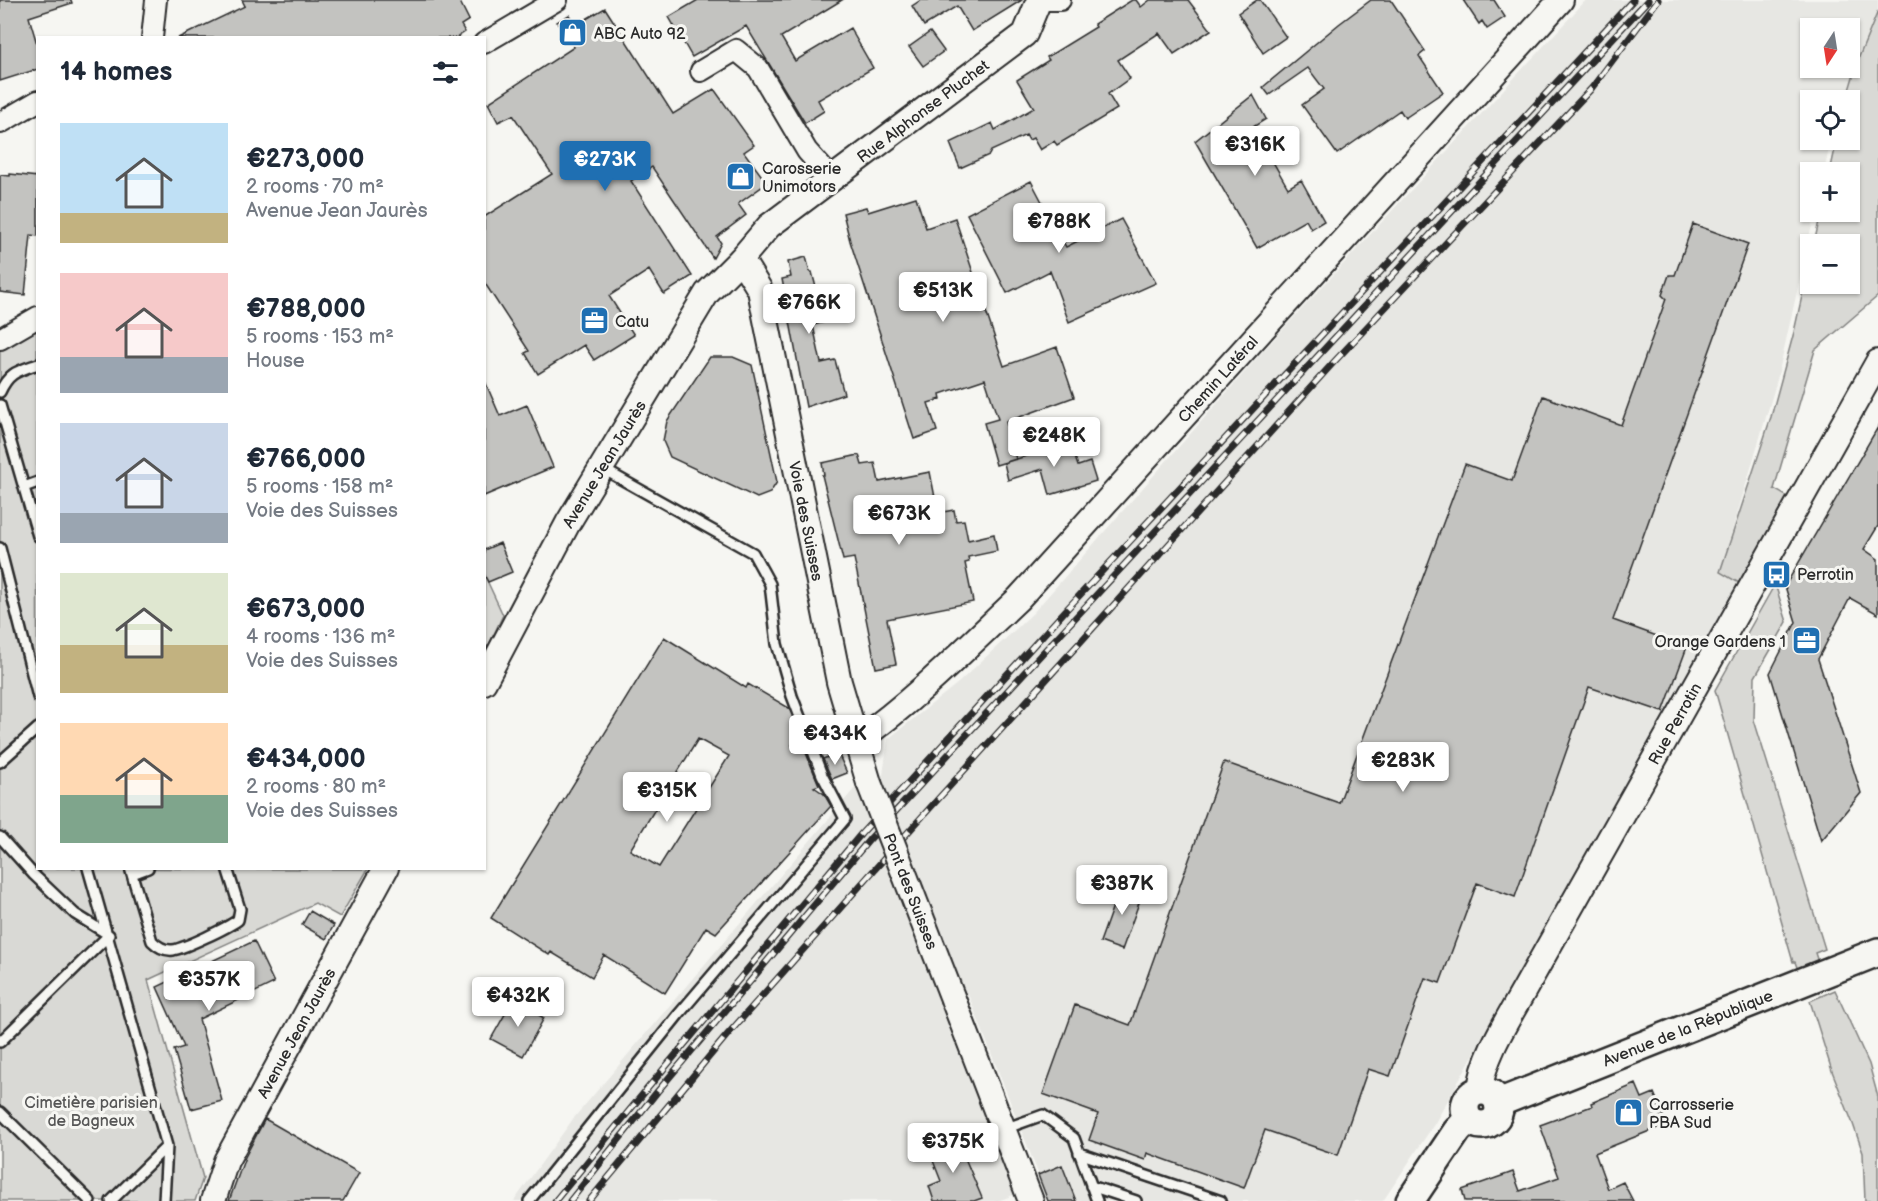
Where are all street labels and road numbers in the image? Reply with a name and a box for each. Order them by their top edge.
street label: Rue Alphonse Pluchet [854,56,993,168]
street label: Chemin Latéral [1175,333,1263,427]
street label: Avenue Jean Jaurès [559,397,651,532]
street label: Voie des Suisses [784,460,826,583]
street label: Rue Perrotin [1645,680,1706,768]
street label: Pont des Suisses [878,831,941,953]
street label: Avenue Jean Jaurès [254,965,340,1102]
street label: Avenue de la République [1600,987,1776,1071]

